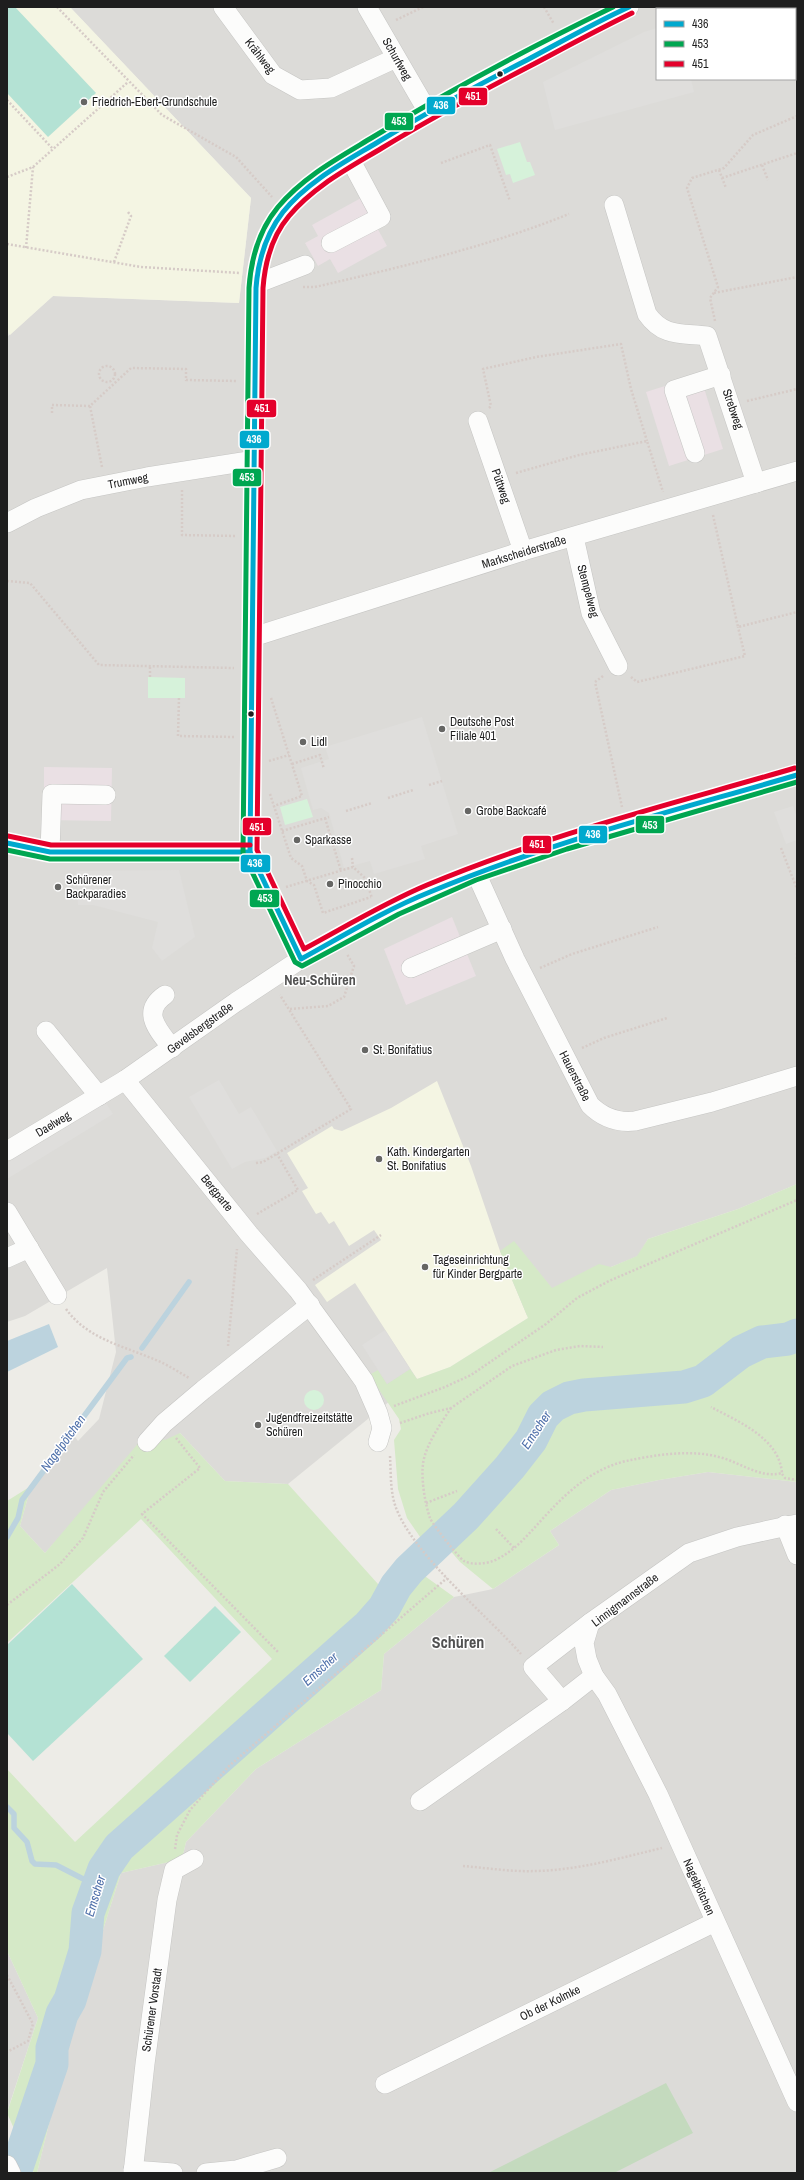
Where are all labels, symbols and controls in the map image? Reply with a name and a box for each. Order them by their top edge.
legend [656,8,796,80]
text: 436 [692,16,708,32]
street label: Krählweg [241,35,279,77]
street label: Schurfweg [378,35,416,84]
text: 453 [692,36,708,52]
text: 451 [692,56,709,72]
unlabelled marker [495,69,505,79]
line badge: 451 [458,87,488,106]
text: 451 [465,89,481,103]
place label: Friedrich-Ebert-Grundschule [92,94,217,110]
line badge: 436 [426,96,456,115]
marker: Friedrich-Ebert-Grundschule [79,97,89,107]
text: 436 [433,98,449,112]
line badge: 453 [384,112,414,131]
text: 453 [391,114,407,128]
street label: Strebweg [719,387,748,432]
line badge: 451 [246,399,277,418]
text: 451 [254,401,270,415]
line badge: 436 [239,430,270,449]
text: 436 [246,432,262,446]
street label: Püttweg [488,467,515,506]
line badge: 453 [232,468,262,487]
street label: Trumweg [107,469,150,493]
text: 453 [239,470,255,484]
street label: Markscheiderstraße [480,532,568,572]
street label: Stempelweg [573,563,603,620]
unlabelled marker [246,709,256,719]
place label: Deutsche Post Filiale 401 [450,714,514,744]
marker: Deutsche Post Filiale 401 [437,724,447,734]
place label: Lidl [311,734,327,750]
marker: Lidl [298,737,308,747]
place label: Grobe Backcafé [476,803,547,819]
marker: Grobe Backcafé [463,806,473,816]
line badge: 453 [635,815,665,834]
line badge: 451 [242,817,272,836]
text: 453 [642,818,658,832]
text: 451 [249,820,265,834]
line badge: 436 [578,825,608,844]
text: 436 [585,827,601,841]
place label: Sparkasse [305,832,352,848]
marker: Sparkasse [292,835,302,845]
line badge: 451 [522,835,552,854]
text: 451 [529,837,545,851]
line badge: 436 [240,854,271,873]
text: 436 [247,856,263,870]
place label: Schürener Backparadies [66,872,126,902]
place label: Pinocchio [338,876,382,892]
marker: Pinocchio [325,879,335,889]
marker: Schürener Backparadies [53,882,63,892]
line badge: 453 [249,889,280,908]
text: 453 [257,891,273,905]
district label: Neu-Schüren [284,971,356,989]
street label: Gevelsbergstraße [164,999,236,1057]
place label: St. Bonifatius [373,1042,432,1058]
marker: St. Bonifatius [360,1045,370,1055]
street label: Hauerstraße [555,1048,595,1104]
street label: Daelweg [32,1107,74,1141]
place label: Kath. Kindergarten St. Bonifatius [387,1144,470,1174]
marker: Kath. Kindergarten St. Bonifatius [374,1154,384,1164]
street label: Bergparte [197,1171,237,1215]
place label: Tageseinrichtung für Kinder Bergparte [433,1252,522,1282]
marker: Tageseinrichtung für Kinder Bergparte [420,1262,430,1272]
water label: Emscher [517,1407,555,1452]
place label: Jugendfreizeitstätte Schüren [266,1410,352,1440]
water label: Nagelpötchen [37,1411,89,1475]
marker: Jugendfreizeitstätte Schüren [253,1420,263,1430]
street label: Linnigmannstraße [588,1570,662,1630]
district label: Schüren [432,1631,484,1653]
water label: Emscher [299,1648,342,1689]
street label: Nagelpötchen [679,1856,719,1918]
water label: Emscher [81,1873,109,1919]
street label: Schürener Vorstadt [138,1967,166,2053]
street label: Ob der Kolmke [517,1981,583,2025]

